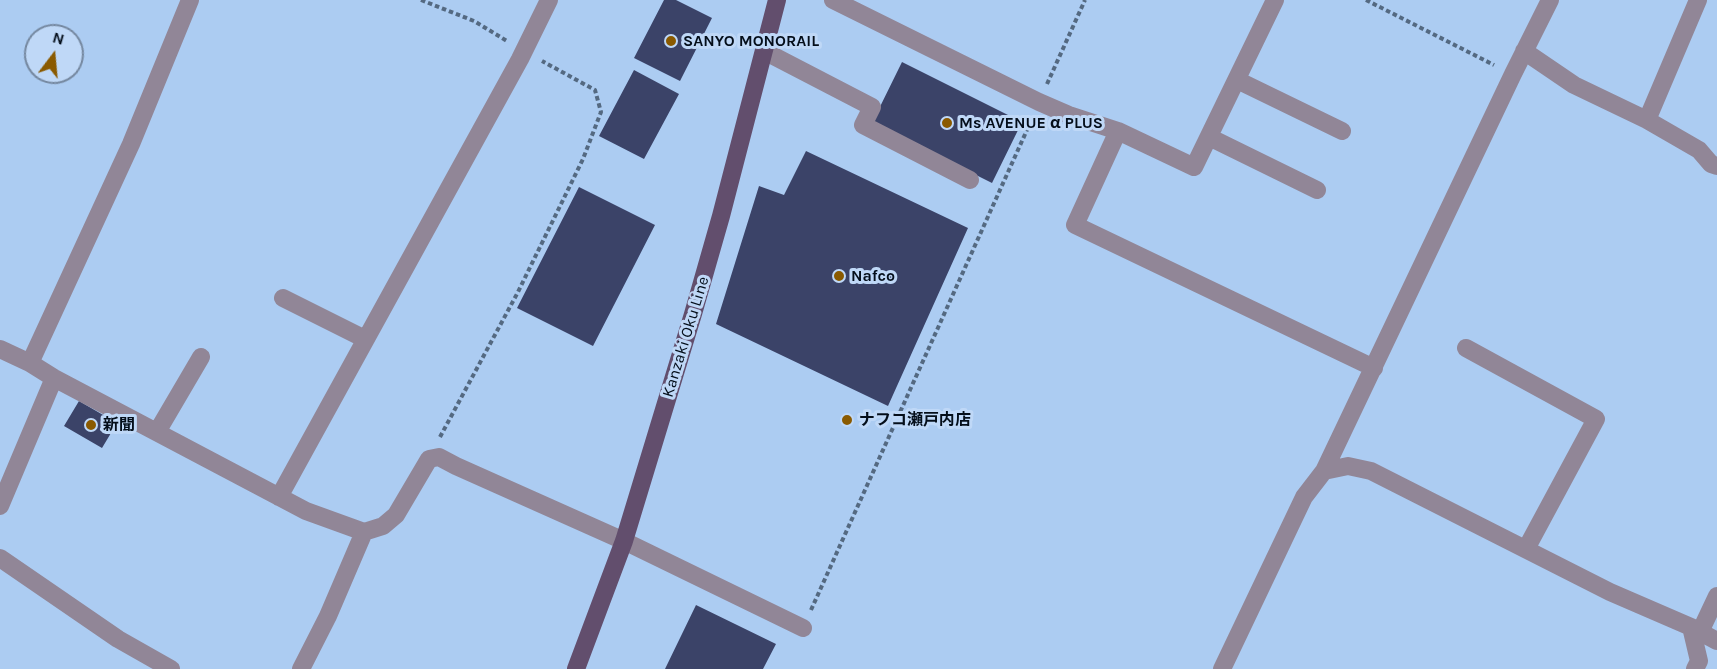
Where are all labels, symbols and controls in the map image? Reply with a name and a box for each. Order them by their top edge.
north arrow [24,24,84,84]
text: N [50,27,67,49]
place label: SANYO MONORAIL [683,31,819,51]
marker: SANYO MONORAIL [664,34,678,48]
place label: Ms AVENUE α PLUS [959,113,1103,133]
marker: Ms AVENUE α PLUS [940,116,954,130]
place label: Nafco [851,266,895,286]
marker: Nafco [832,269,846,283]
street label: Kanzaki Oku Line [659,274,713,400]
place label: ナフコ瀬戸内店 [859,410,971,430]
marker: ナフコ瀬戸内店 [840,413,854,427]
place label: 新聞 [103,415,135,435]
marker: 新聞 [84,418,98,432]

